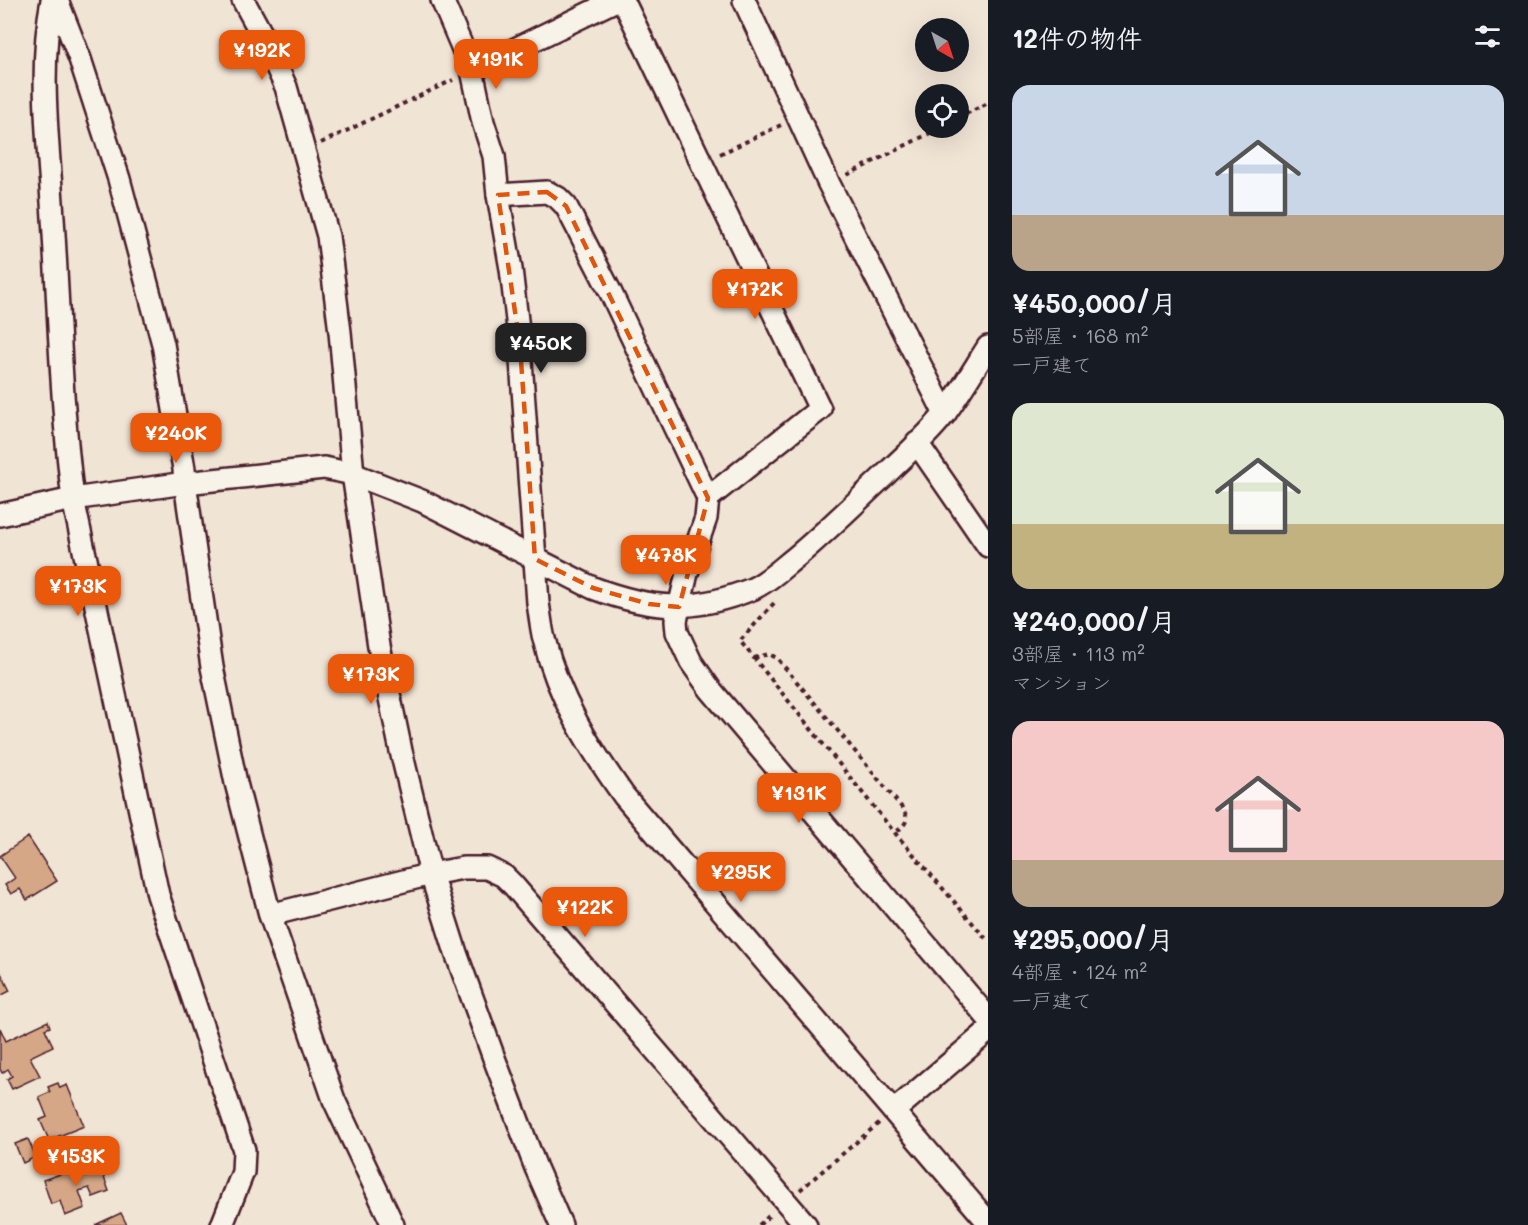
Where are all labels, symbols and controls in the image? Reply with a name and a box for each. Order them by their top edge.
north arrow [915,18,969,72]
map controls [915,18,969,138]
icon: filters [1471,20,1504,53]
text: 12件の物件 [1012,21,1142,55]
pin: ¥192K [220,30,304,81]
text: ¥192K [233,36,291,62]
pin: ¥191K [454,39,538,90]
text: ¥191K [468,45,524,71]
button: locate [915,84,969,138]
icon: home [1204,124,1312,232]
pin: ¥172K [713,269,797,320]
text: ¥172K [726,275,784,301]
text: ¥450,000/月 [1012,286,1177,320]
text: 5部屋 · 168 m² [1012,322,1148,348]
pin: ¥450K [499,323,583,374]
text: ¥450K [509,329,573,355]
text: 一戸建て [1012,351,1092,377]
pin: ¥240K [134,413,218,464]
text: ¥240K [145,419,207,445]
icon: home [1204,442,1312,550]
pin: ¥478K [624,535,708,586]
text: ¥478K [635,541,697,567]
pin: ¥173K [36,566,120,617]
text: ¥173K [49,572,107,598]
text: ¥240,000/月 [1012,604,1176,638]
text: 3部屋 · 113 m² [1012,640,1145,666]
pin: ¥173K [329,654,413,705]
text: ¥173K [342,660,400,686]
text: マンション [1012,669,1111,695]
icon: home [1204,760,1312,868]
pin: ¥131K [757,773,841,824]
text: ¥131K [771,779,827,805]
pin: ¥295K [699,852,783,903]
text: ¥295K [710,858,772,884]
pin: ¥122K [543,887,627,938]
text: ¥122K [556,893,614,919]
text: ¥295,000/月 [1012,922,1174,956]
text: 4部屋 · 124 m² [1012,958,1147,984]
text: 一戸建て [1012,987,1092,1013]
pin: ¥153K [34,1136,118,1187]
text: ¥153K [47,1142,105,1168]

